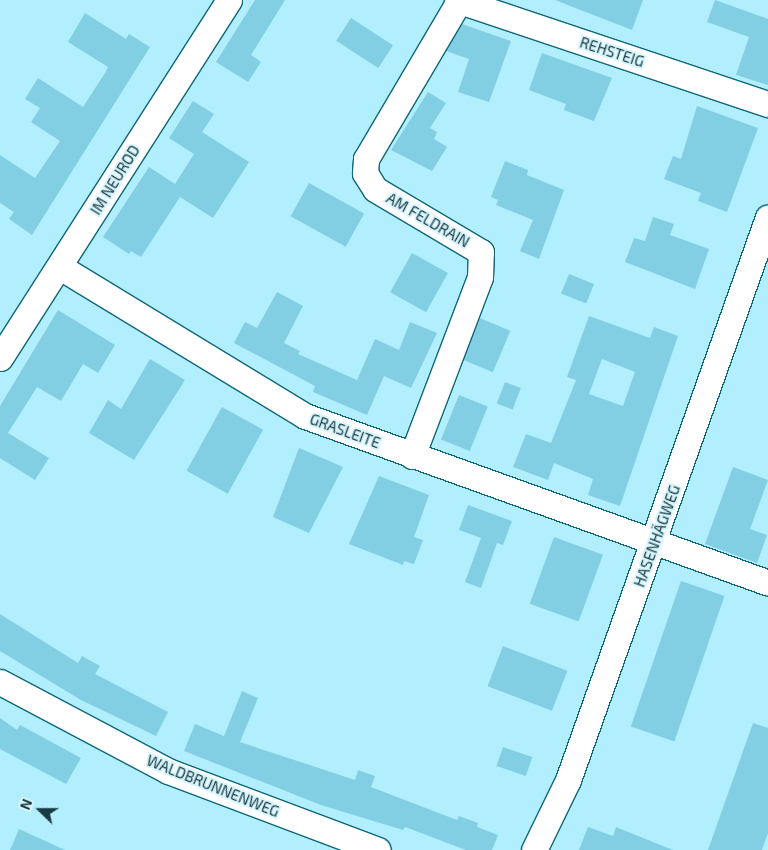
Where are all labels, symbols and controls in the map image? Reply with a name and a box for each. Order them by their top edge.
street label: REHSTEIG [578,33,646,71]
street label: IM NEUROD [87,142,143,218]
street label: AM FELDRAIN [383,189,473,251]
street label: GRASLEITE [307,410,383,452]
street label: HASENHÄGWEG [630,482,684,590]
street label: WALDBRUNNENWEG [144,751,282,821]
north arrow [15,785,65,835]
text: N [16,796,35,812]

